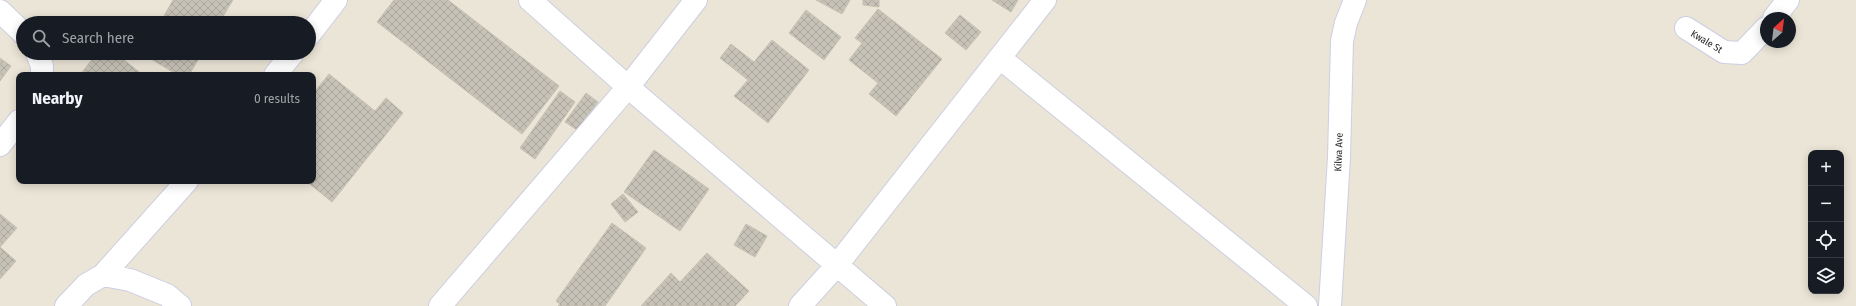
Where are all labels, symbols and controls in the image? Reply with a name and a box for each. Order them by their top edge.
north arrow [1760,12,1796,48]
search box [16,16,316,60]
icon: search [30,27,52,49]
street label: Kwale St [1689,28,1725,56]
text: Search here [62,29,134,47]
text: Nearby [32,88,83,109]
text: 0 results [254,91,300,106]
street label: Kilwa Ave [1332,132,1346,172]
map controls [1808,150,1844,294]
button: + [1808,150,1844,186]
button: − [1808,186,1844,222]
button: locate [1808,222,1844,258]
button: layers [1808,258,1844,294]

